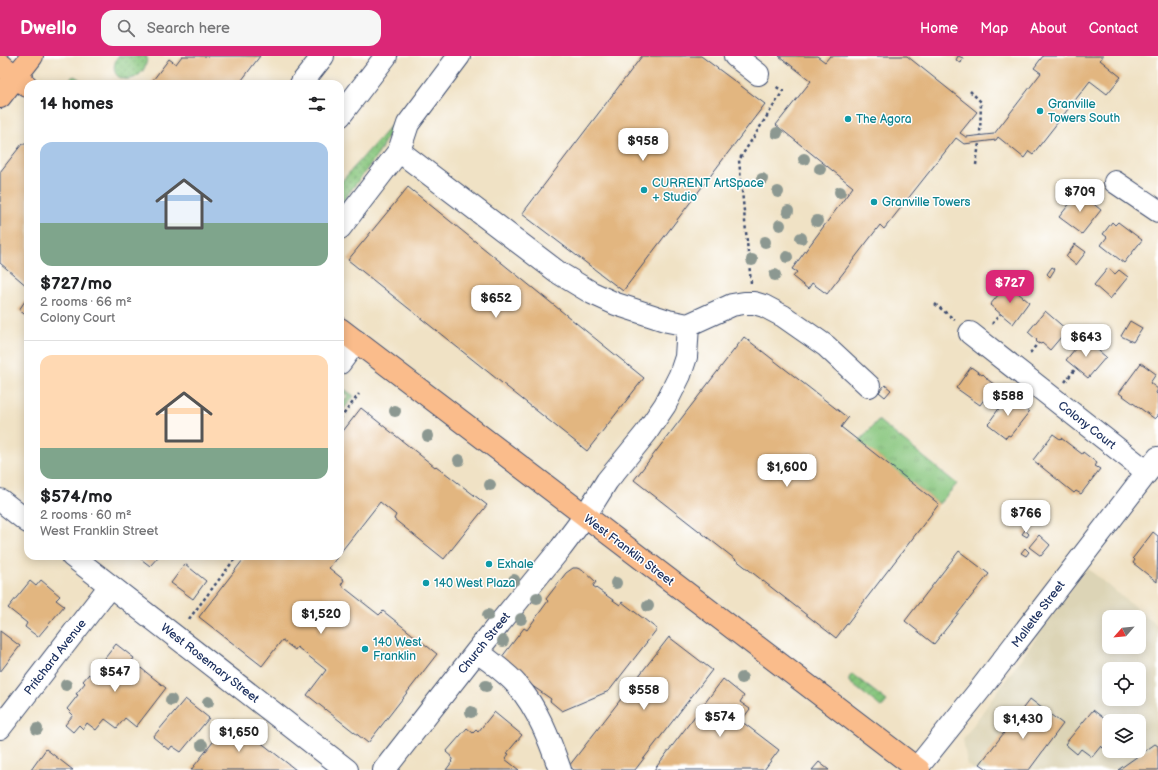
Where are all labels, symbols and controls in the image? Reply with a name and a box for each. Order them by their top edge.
search box [101,10,381,46]
text: Dwello [20,17,77,40]
icon: search [115,17,137,39]
text: Search here [147,19,230,38]
text: Home [920,20,958,37]
text: Map [980,20,1008,37]
text: About [1030,20,1067,37]
text: Contact [1089,20,1138,37]
icon: filters [306,93,328,115]
text: 14 homes [40,94,113,114]
place label: Granville Towers South [1048,97,1120,126]
marker: Granville Towers South [1035,106,1045,116]
place label: The Agora [856,112,912,127]
marker: The Agora [843,114,853,124]
pin: $958 [619,128,667,162]
text: $958 [627,133,659,149]
icon: home [148,168,220,240]
place label: CURRENT ArtSpace + Studio [652,176,764,205]
pin: $709 [1056,179,1104,213]
text: $709 [1064,184,1096,200]
marker: CURRENT ArtSpace + Studio [639,185,649,195]
place label: Granville Towers [882,195,971,210]
marker: Granville Towers [869,197,879,207]
pin: $727 [986,270,1034,304]
text: $727/mo [40,274,112,294]
text: $727 [995,275,1025,291]
pin: $652 [472,285,520,319]
text: $652 [480,290,512,306]
text: 2 rooms · 66 m² [40,294,132,310]
text: Colony Court [40,310,115,326]
pin: $643 [1062,324,1110,358]
text: $643 [1070,329,1102,345]
icon: home [148,381,220,453]
pin: $588 [984,383,1032,417]
text: $588 [992,388,1024,404]
street label: Colony Court [1055,398,1119,453]
pin: $1,600 [754,454,820,488]
text: $1,600 [766,459,808,475]
text: $574/mo [40,487,113,507]
pin: $766 [1002,500,1050,534]
text: $766 [1010,505,1042,521]
text: 2 rooms · 60 m² [40,507,132,523]
street label: West Franklin Street [581,512,677,589]
text: West Franklin Street [40,523,158,539]
place label: Exhale [497,557,534,572]
marker: Exhale [484,559,494,569]
place label: 140 West Plaza [434,576,516,591]
marker: 140 West Plaza [421,578,431,588]
street label: Mallette Street [1008,578,1069,651]
pin: $1,520 [288,601,354,635]
text: $1,520 [301,606,341,622]
street label: Church Street [455,609,514,677]
north arrow [1102,610,1146,654]
map controls [1102,610,1146,758]
street label: Pritchard Avenue [21,616,90,698]
street label: West Rosemary Street [157,620,262,707]
place label: 140 West Franklin [373,635,422,664]
marker: 140 West Franklin [360,644,370,654]
pin: $547 [91,659,139,693]
button: locate [1102,662,1146,706]
text: $547 [100,664,130,680]
pin: $558 [620,677,668,711]
text: $558 [628,682,660,698]
pin: $574 [696,704,744,738]
pin: $1,430 [990,706,1056,740]
text: $574 [705,709,735,725]
text: $1,430 [1003,711,1043,727]
button: layers [1102,714,1146,758]
pin: $1,650 [206,719,272,753]
text: $1,650 [219,724,259,740]

